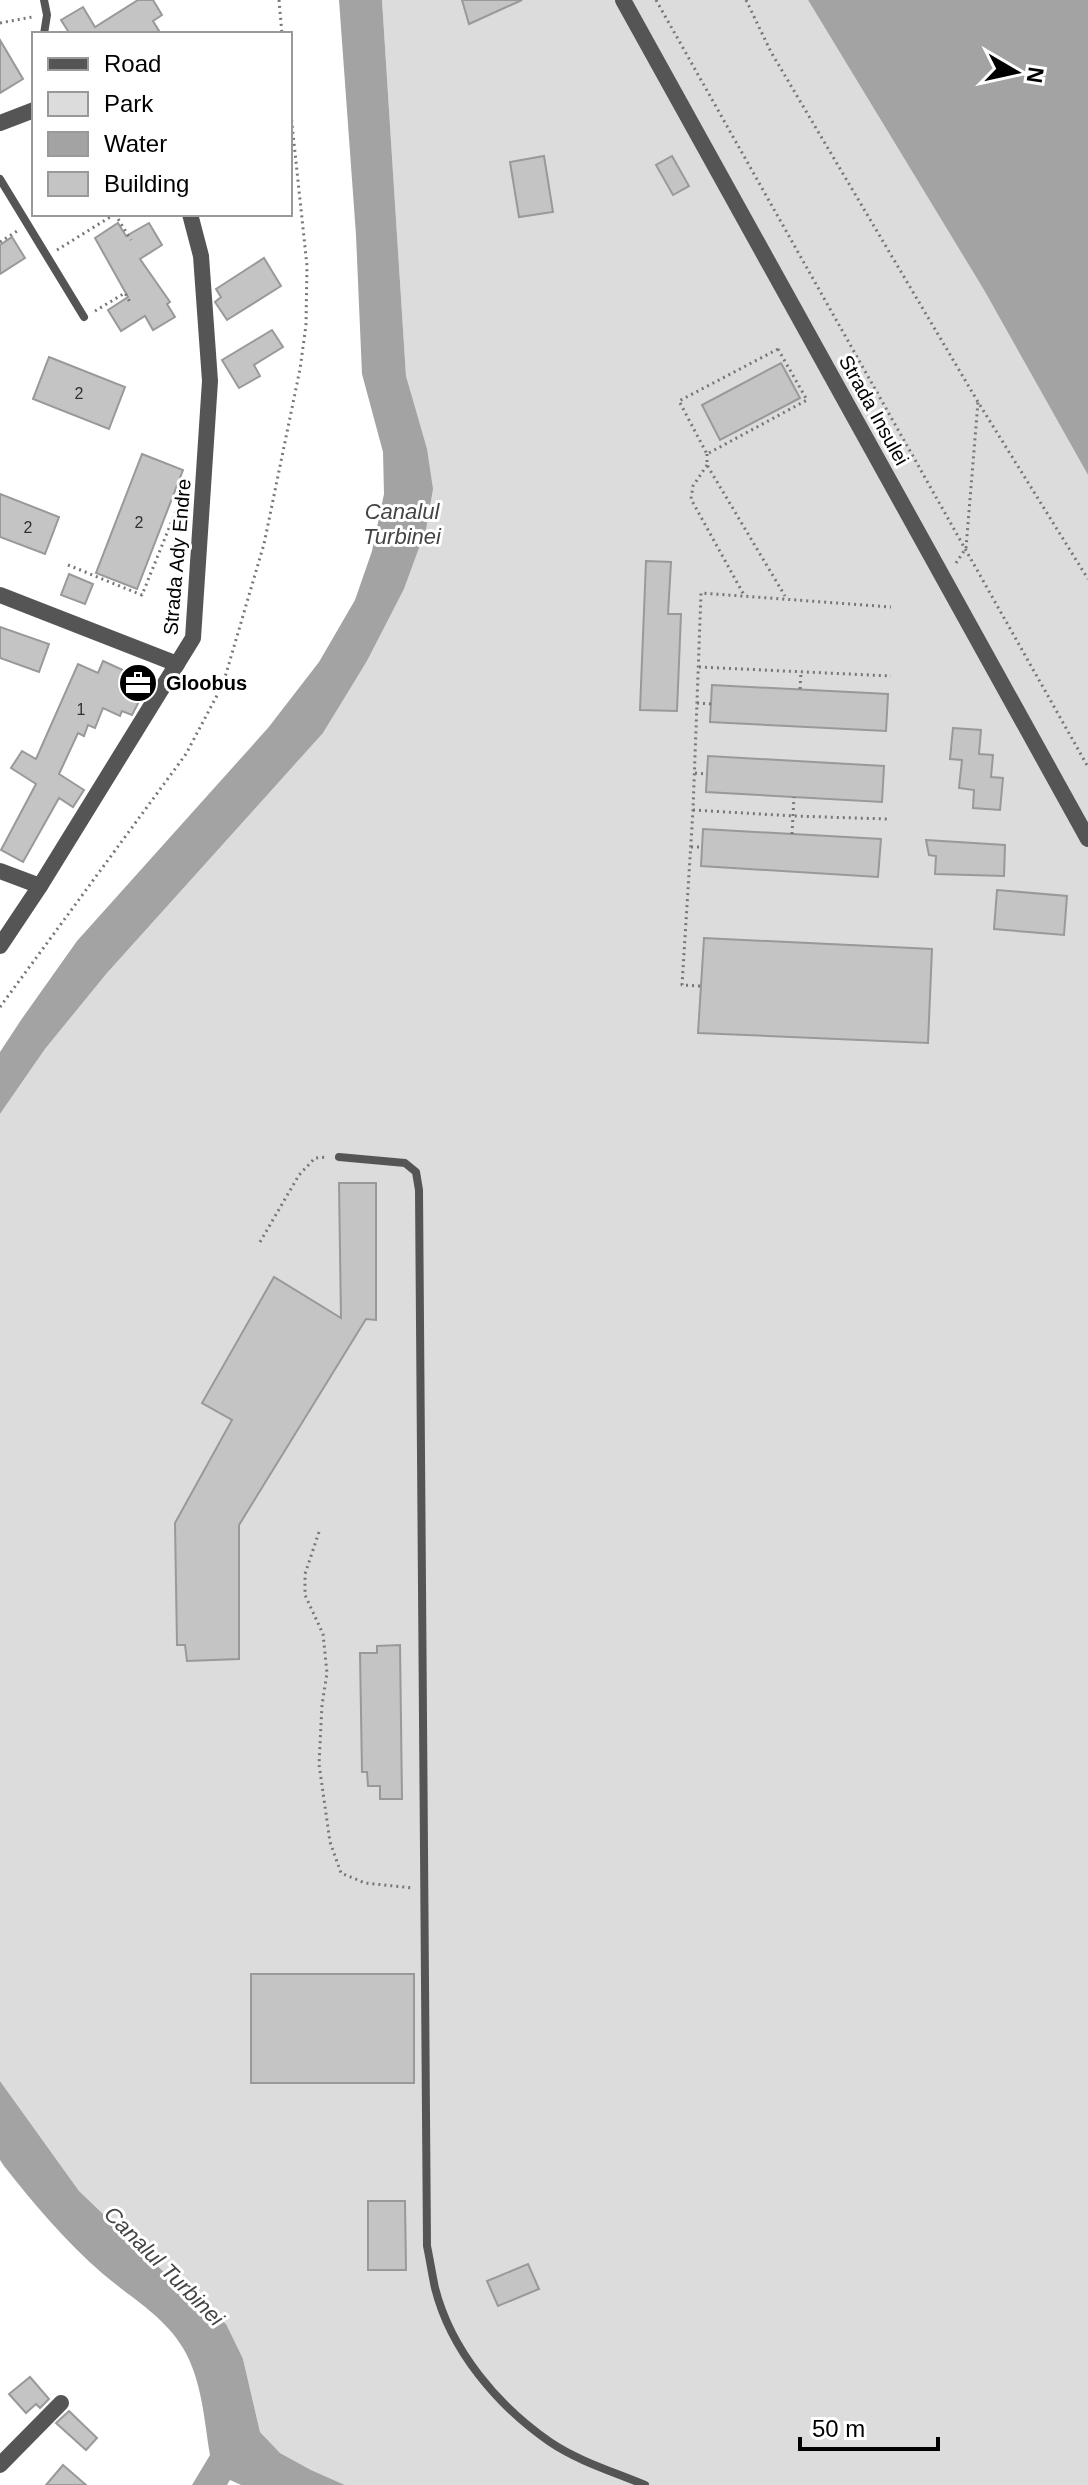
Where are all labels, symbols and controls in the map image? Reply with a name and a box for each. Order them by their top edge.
legend [32,32,292,216]
north arrow [976,32,1056,112]
text: Road [104,50,161,77]
text: N [1022,65,1049,85]
text: Park [104,90,154,117]
text: Water [104,130,167,157]
text: Building [104,170,189,197]
street label: Strada Insulei [835,351,913,469]
house number: 2 [75,385,84,402]
street label: Strada Ady Endre [159,478,195,636]
water label: Canalul Turbinei [363,499,442,549]
house number: 2 [135,514,144,531]
house number: 2 [24,519,33,536]
office icon: Gloobus [117,662,159,704]
place label: Gloobus [166,672,247,694]
house number: 1 [77,701,86,718]
water label: Canalul Turbinei [99,2201,230,2332]
scale bar [800,2401,938,2451]
text: 50 m [812,2415,865,2442]

